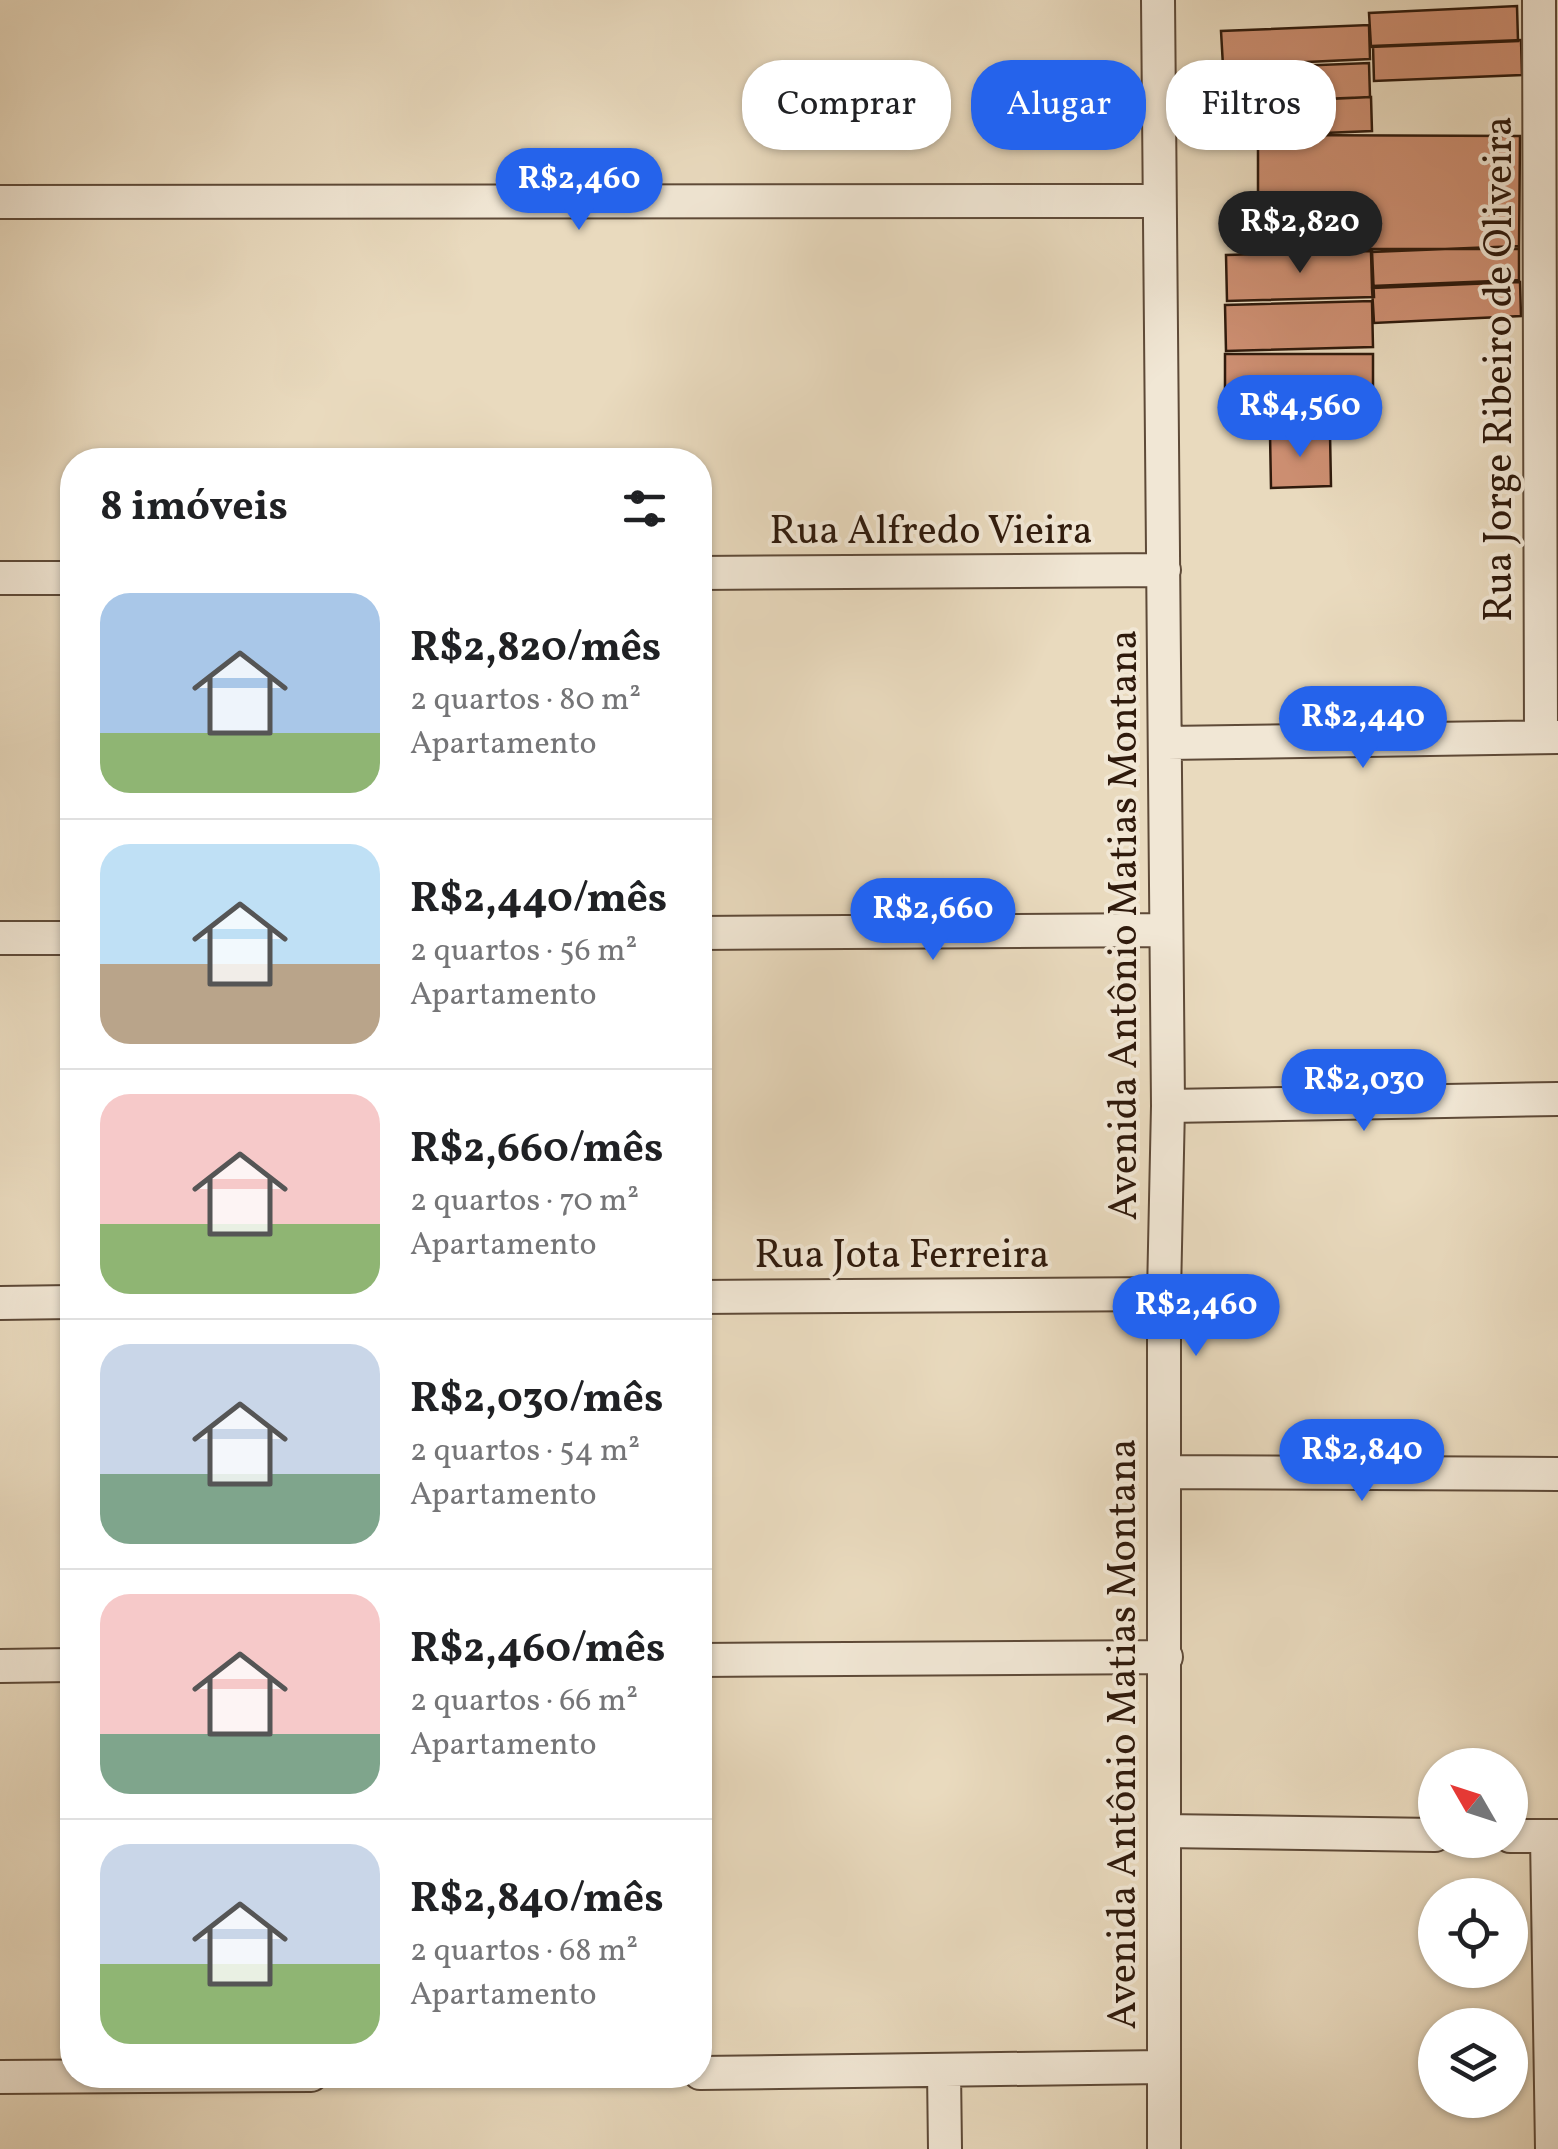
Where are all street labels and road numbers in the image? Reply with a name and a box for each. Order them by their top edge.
street label: Rua Jorge Ribeiro de Oliveira [1473,116,1529,622]
street label: Rua Alfredo Vieira [769,505,1093,561]
street label: Avenida Antônio Matias Montana [1098,629,1154,1221]
street label: Rua Jota Ferreira [755,1229,1049,1285]
street label: Avenida Antônio Matias Montana [1097,1438,1153,2030]

